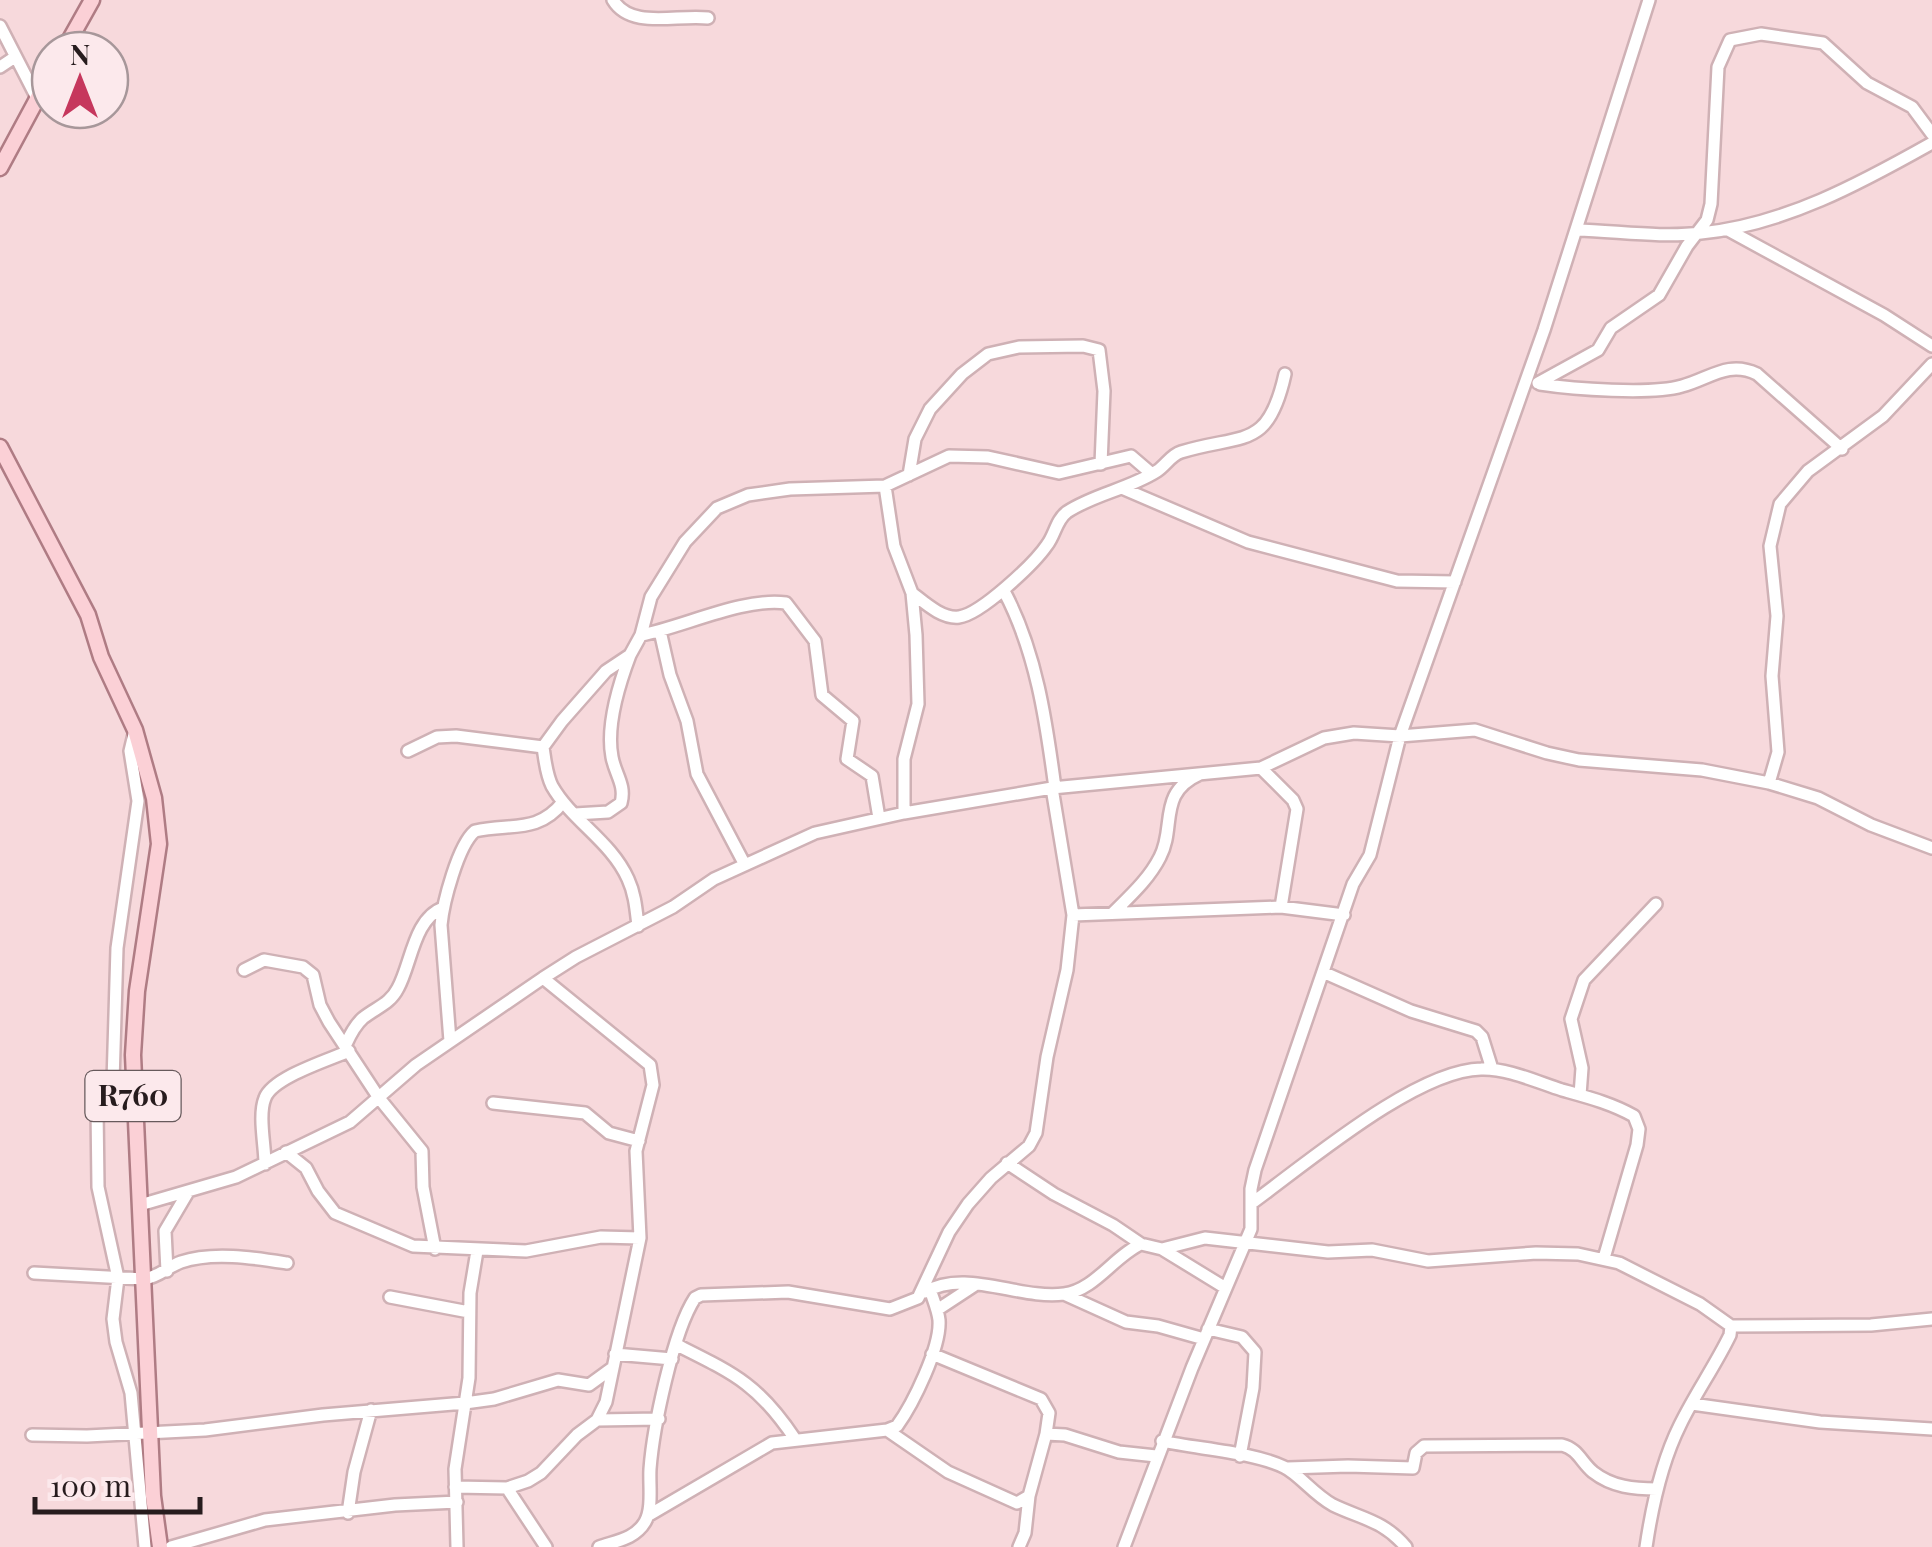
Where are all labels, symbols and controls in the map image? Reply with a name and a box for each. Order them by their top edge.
north arrow [30,30,130,130]
text: N [70,35,90,72]
road number: R760 [86,1071,180,1121]
scale bar [35,1452,200,1514]
text: 100 m [50,1465,132,1505]

